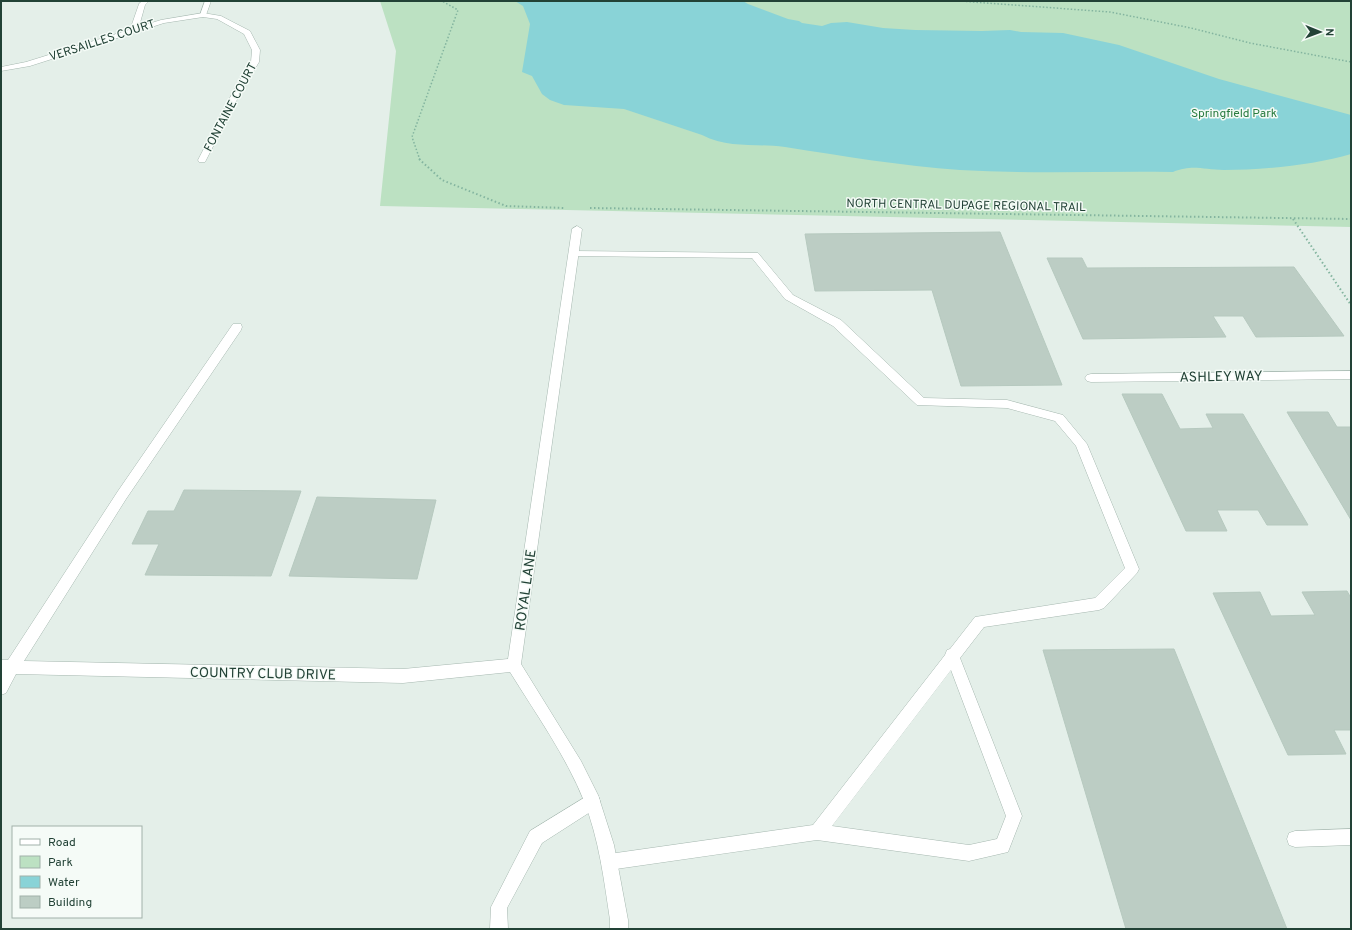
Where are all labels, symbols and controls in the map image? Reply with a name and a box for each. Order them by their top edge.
north arrow [1300,12,1340,52]
street label: VERSAILLES COURT [47,16,157,66]
text: N [1322,28,1336,36]
street label: FONTAINE COURT [201,60,261,155]
park label: Springfield Park [1191,106,1277,122]
street label: NORTH CENTRAL DUPAGE REGIONAL TRAIL [846,196,1086,216]
street label: ASHLEY WAY [1179,368,1263,387]
street label: ROYAL LANE [512,548,541,632]
street label: COUNTRY CLUB DRIVE [190,665,336,684]
legend [12,826,142,918]
text: Road [48,835,76,851]
text: Park [48,855,73,871]
text: Water [48,875,80,891]
text: Building [48,895,92,911]

